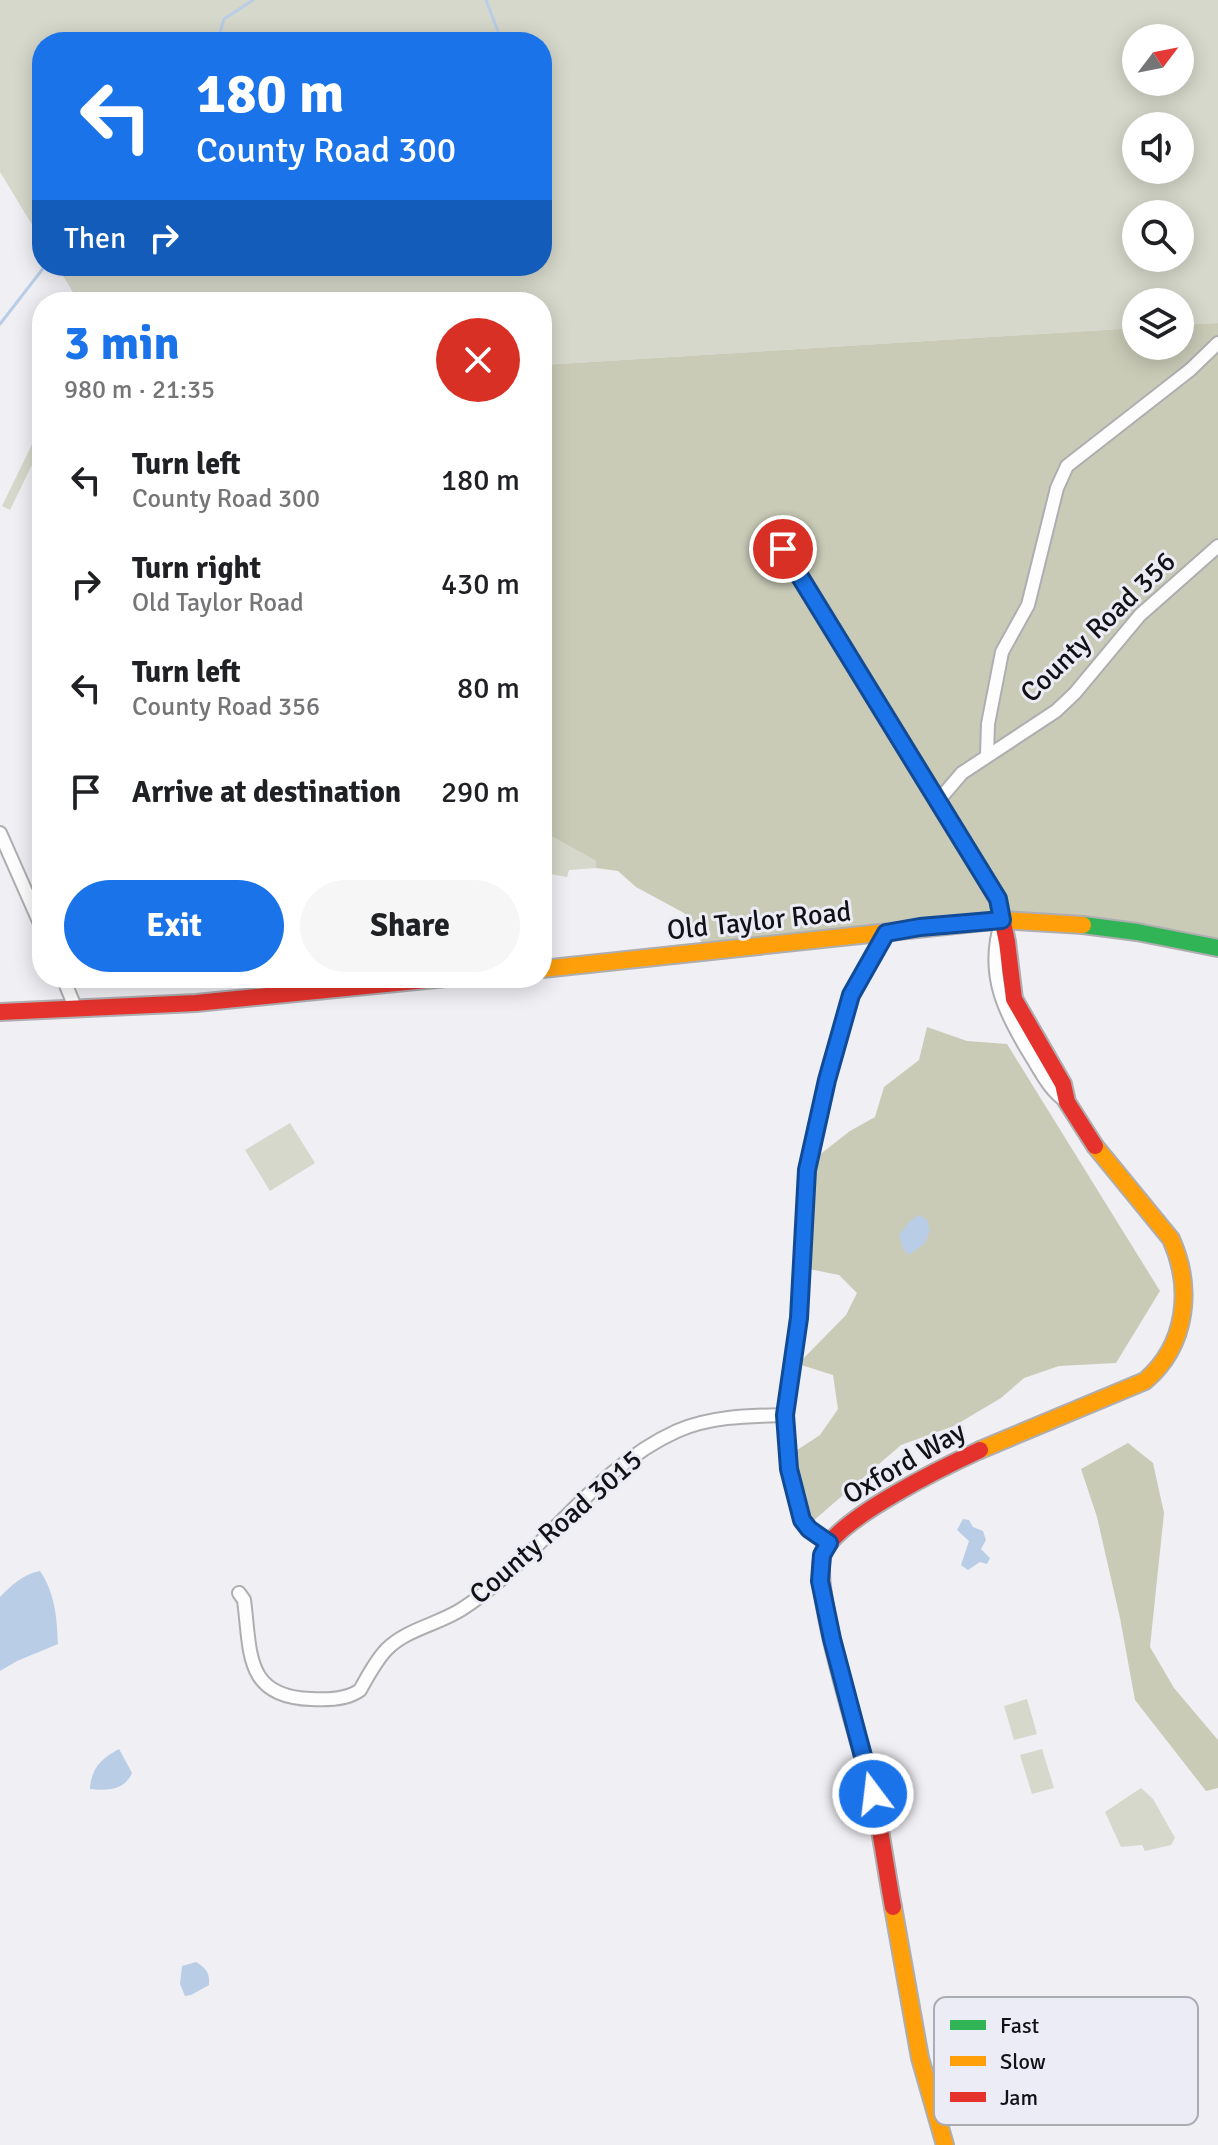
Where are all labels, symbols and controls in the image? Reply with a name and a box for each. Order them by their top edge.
north arrow [1122,24,1194,96]
map controls [1122,24,1194,360]
text: 180 m [196,59,344,128]
icon: left [64,64,168,168]
button: sound [1122,112,1194,184]
text: County Road 300 [196,128,456,173]
button: search [1122,200,1194,272]
icon: right [142,216,186,260]
text: Then [64,220,126,257]
button: layers [1122,288,1194,360]
text: 3 min [64,314,180,373]
button: close [436,318,520,402]
text: 980 m · 21:35 [64,374,215,406]
text: Turn left [132,446,241,483]
icon: left [64,458,108,502]
text: 180 m [441,462,520,499]
text: County Road 300 [132,483,320,515]
pin [749,515,817,583]
icon: arrive [761,527,805,571]
street label: County Road 356 [1013,544,1183,710]
text: Turn right [132,550,261,587]
icon: right [64,562,108,606]
text: 430 m [441,566,520,603]
text: Old Taylor Road [132,587,304,619]
text: Turn left [132,654,241,691]
icon: left [64,666,108,710]
text: 80 m [457,670,520,707]
text: County Road 356 [132,691,320,723]
icon: arrive [64,770,108,814]
text: Arrive at destination [132,774,401,811]
text: 290 m [441,774,520,811]
button: Exit [64,880,284,972]
button: Share [300,880,520,972]
street label: Old Taylor Road [665,894,853,948]
street label: Oxford Way [837,1414,971,1512]
street label: County Road 3015 [463,1443,649,1611]
position arrow [831,1752,915,1836]
legend [934,1997,1198,2125]
text: Fast [1000,2012,1040,2039]
text: Slow [1000,2048,1046,2075]
text: Jam [1000,2084,1038,2111]

